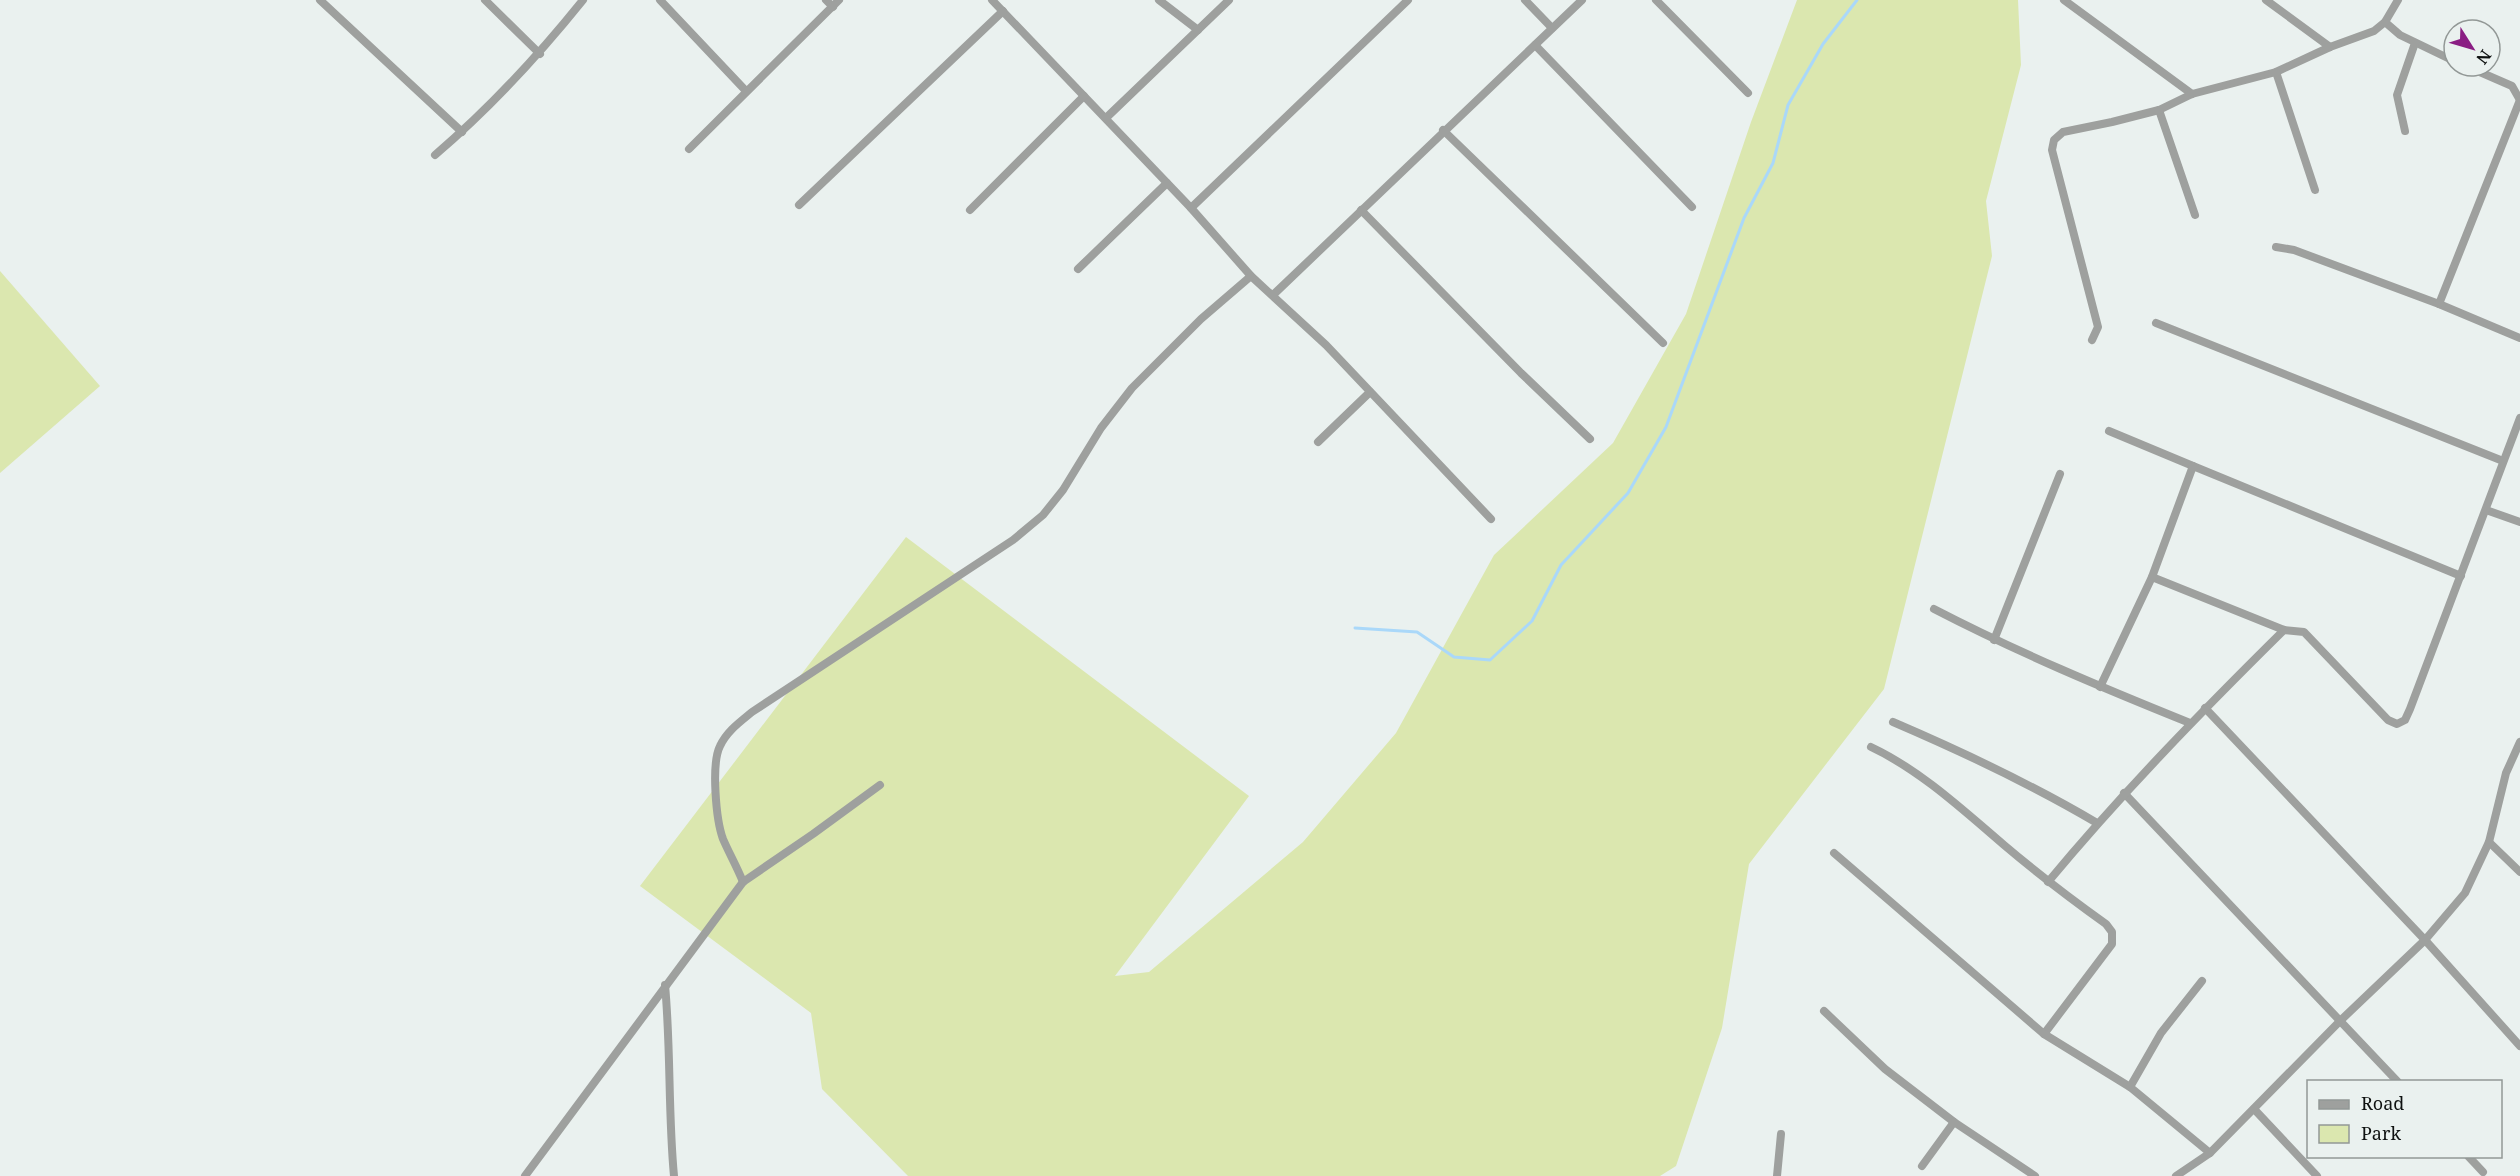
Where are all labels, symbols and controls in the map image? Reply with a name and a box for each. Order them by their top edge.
north arrow [2442,18,2502,78]
text: N [2471,45,2497,69]
legend [2307,1080,2502,1158]
text: Road [2361,1091,2404,1115]
text: Park [2361,1121,2401,1145]

